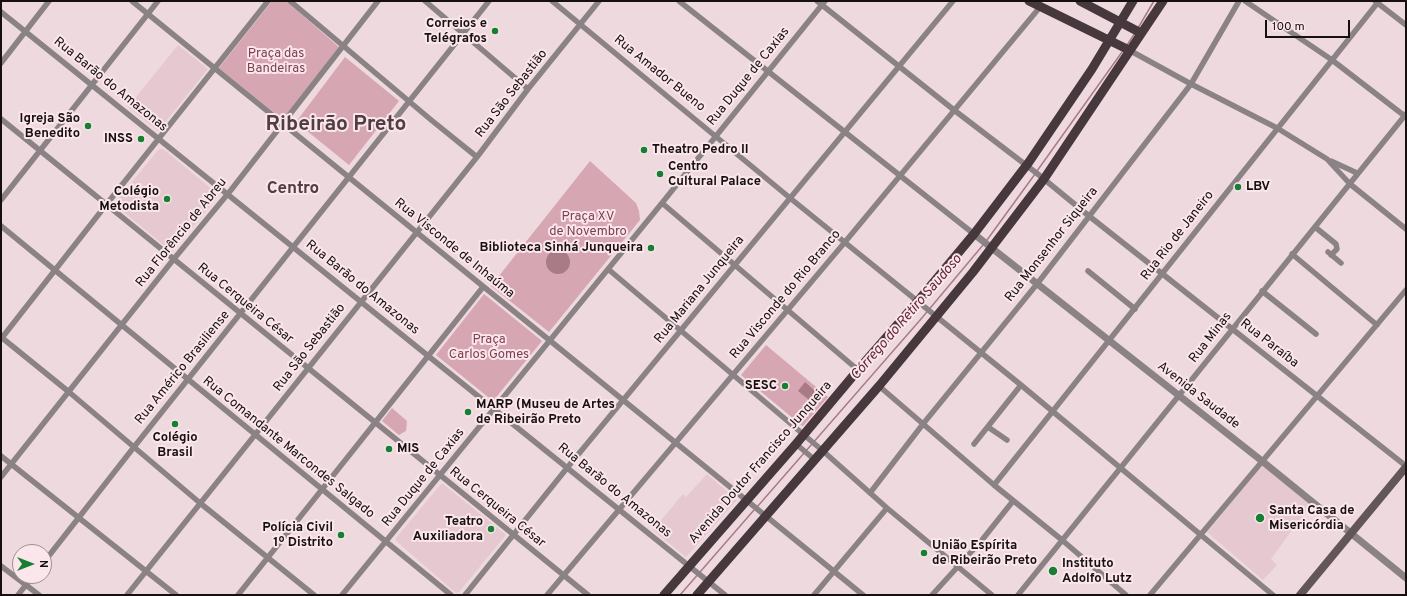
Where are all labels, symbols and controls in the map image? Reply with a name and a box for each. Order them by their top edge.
scale bar [1267,12,1352,38]
place label: Correios e Telégrafos [424,16,487,47]
text: 100 m [1272,19,1305,35]
street label: Rua Duque de Caxias [704,25,794,129]
marker: Correios e Telégrafos [490,26,500,36]
street label: Rua Amador Bueno [610,32,708,116]
street label: Rua Barão do Amazonas [50,34,170,136]
park label: Praça das Bandeiras [247,46,305,77]
street label: Rua São Sebastião [473,47,551,141]
place label: Igreja São Benedito [20,111,80,142]
district label: Ribeirão Preto [266,113,406,139]
marker: Igreja São Benedito [83,121,93,131]
place label: INSS [104,131,133,147]
marker: INSS [136,134,146,144]
place label: Theatro Pedro II [652,142,749,158]
marker: Theatro Pedro II [639,145,649,155]
place label: Centro Cultural Palace [668,159,761,190]
marker: Centro Cultural Palace [655,169,665,179]
street label: Rua Florêncio de Abreu [133,175,231,291]
place label: LBV [1246,179,1270,195]
district label: Centro [267,180,319,200]
marker: LBV [1233,182,1243,192]
place label: Colégio Metodista [99,184,159,215]
street label: Rua Monsenhor Siqueira [1002,184,1102,306]
street label: Rua Rio de Janeiro [1138,188,1218,284]
marker: Colégio Metodista [162,194,172,204]
street label: Rua Visconde de Inhaúma [391,196,517,302]
park label: Praça XV de Novembro [549,209,627,240]
street label: Rua Visconde do Rio Branco [727,227,845,363]
street label: Rua Mariana Junqueira [652,233,748,347]
street label: Rua Barão do Amazonas [302,237,422,339]
place label: Biblioteca Sinhá Junqueira [479,240,643,256]
marker: Biblioteca Sinhá Junqueira [646,243,656,253]
water label: Córrego do Retiro Saudoso [848,252,966,384]
street label: Rua Cerqueira César [194,260,296,348]
street label: Rua São Sebastião [271,301,349,395]
street label: Rua Américo Brasiliense [132,308,234,428]
street label: Rua Minas [1186,310,1236,366]
street label: Rua Paraíba [1237,316,1301,372]
park label: Praça Carlos Gomes [449,332,529,363]
street label: Avenida Saudade [1154,359,1242,433]
street label: Rua Comandante Marcondes Salgado [199,374,377,522]
place label: SESC [745,378,777,394]
street label: Avenida Doutor Francisco Junqueira [686,379,836,547]
marker: SESC [780,381,790,391]
place label: MARP (Museu de Artes de Ribeirão Preto [476,397,615,428]
marker: MARP (Museu de Artes de Ribeirão Preto [463,407,473,417]
marker: Colégio Brasil [170,419,180,429]
street label: Rua Duque de Caxias [379,426,469,530]
place label: Colégio Brasil [152,430,198,461]
street label: Rua Barão do Amazonas [554,440,674,542]
place label: MIS [397,441,419,457]
marker: MIS [384,444,394,454]
street label: Rua Cerqueira César [446,464,548,552]
place label: Santa Casa de Misericórdia [1269,503,1354,534]
marker: Santa Casa de Misericórdia [1254,512,1266,524]
place label: Teatro Auxiliadora [413,514,483,545]
place label: Polícia Civil 1º Distrito [262,520,333,551]
marker: Teatro Auxiliadora [486,524,496,534]
marker: Polícia Civil 1º Distrito [336,530,346,540]
place label: União Espírita de Ribeirão Preto [932,538,1037,569]
north arrow [12,544,52,584]
marker: União Espírita de Ribeirão Preto [919,548,929,558]
place label: Instituto Adolfo Lutz [1062,556,1132,587]
text: N [36,560,50,568]
marker: Instituto Adolfo Lutz [1047,565,1059,577]

